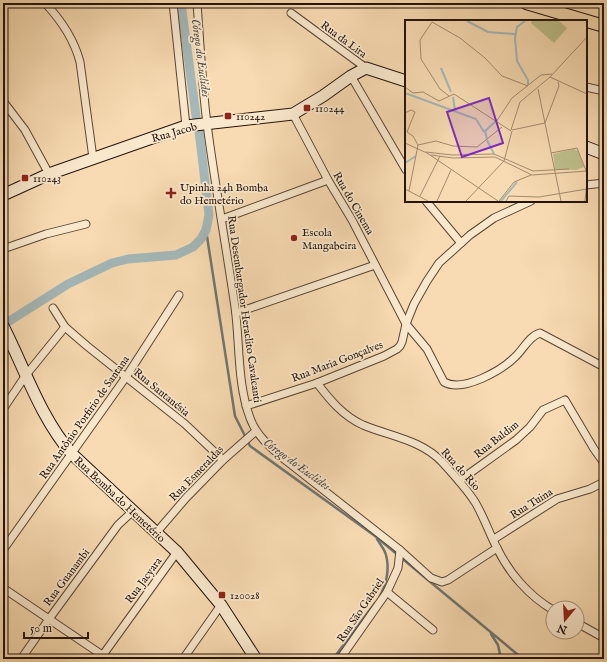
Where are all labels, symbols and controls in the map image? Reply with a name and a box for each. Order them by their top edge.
water label: Córego do Euclides [187,18,213,99]
street label: Rua da Lira [318,18,369,61]
inset map [405,20,587,202]
place label: 110244 [315,102,345,116]
marker: 110244 [302,103,312,113]
place label: 110242 [236,110,265,124]
marker: 110242 [223,111,233,121]
street label: Rua Jacob [150,120,199,146]
street label: Rua do Cinema [329,170,377,238]
place label: 110243 [33,172,61,186]
marker: 110243 [20,173,30,183]
place label: Upinha 24h Bomba do Hemetério [180,181,268,208]
marker: Upinha 24h Bomba do Hemetério [165,187,177,199]
street label: Rua Desembargador Heraclito Cavalcanti [224,215,264,404]
place label: Escola Mangabeira [302,226,357,253]
marker: Escola Mangabeira [289,233,299,243]
street label: Rua Maria Gonçalves [290,338,385,386]
street label: Rua Antônio Porfirio de Santana [37,353,133,482]
street label: Rua Santanésia [130,366,193,420]
street label: Rua Baldim [471,418,522,462]
water label: Córego do Euclides [260,435,333,495]
street label: Rua Esmeraldas [167,443,227,505]
street label: Rua do Rio [437,445,483,494]
street label: Rua Bomba do Hemetério [71,454,168,546]
street label: Rua Tuina [508,485,556,522]
street label: Rua Guanambi [41,546,93,609]
street label: Rua Jacyara [122,555,165,606]
street label: Rua São Gabriel [334,576,387,645]
place label: 120028 [230,589,260,603]
marker: 120028 [217,590,227,600]
north arrow [545,600,585,640]
scale bar [24,614,88,640]
text: N [555,620,570,637]
text: 50 m [30,621,52,636]

